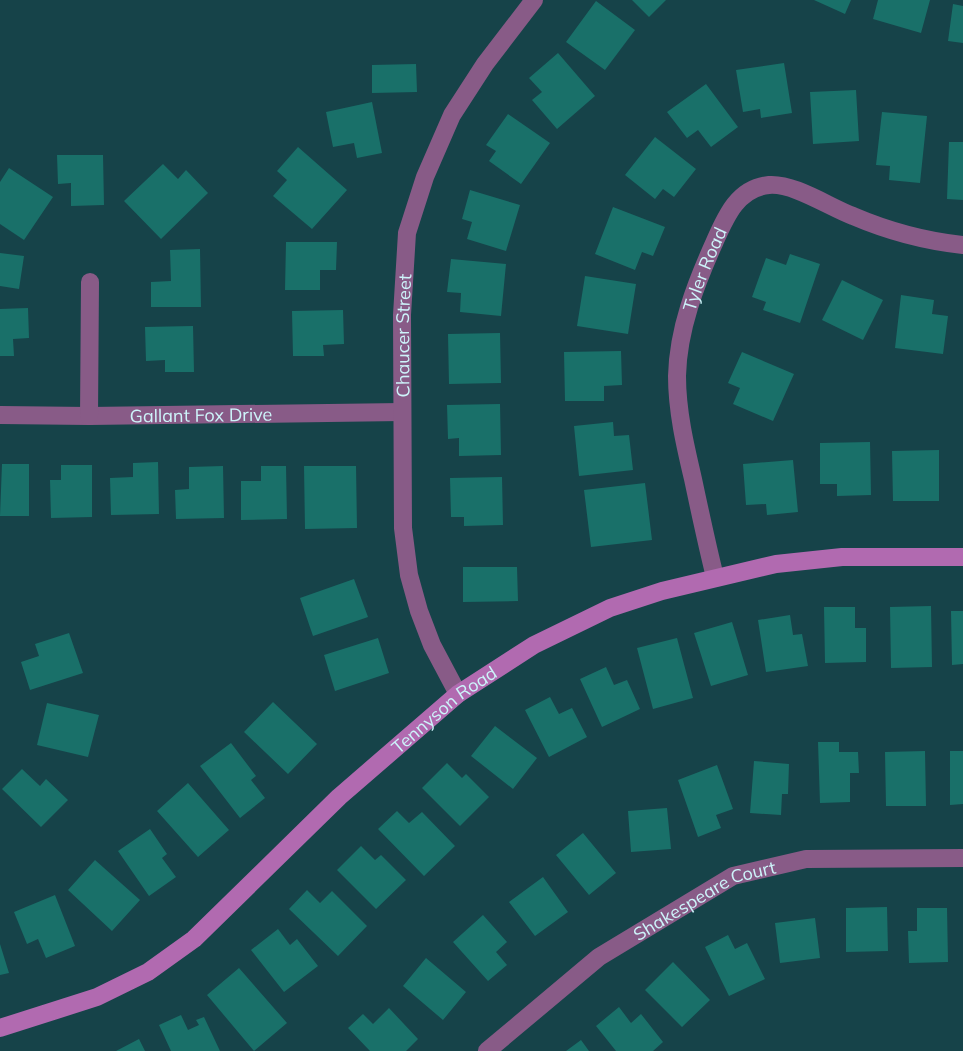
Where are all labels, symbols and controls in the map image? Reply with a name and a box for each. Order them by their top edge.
street label: Tyler Road [677,223,731,314]
street label: Chaucer Street [390,273,416,398]
street label: Gallant Fox Drive [129,402,272,427]
street label: Tennyson Road [386,661,501,758]
street label: Shakespeare Court [629,855,778,945]

